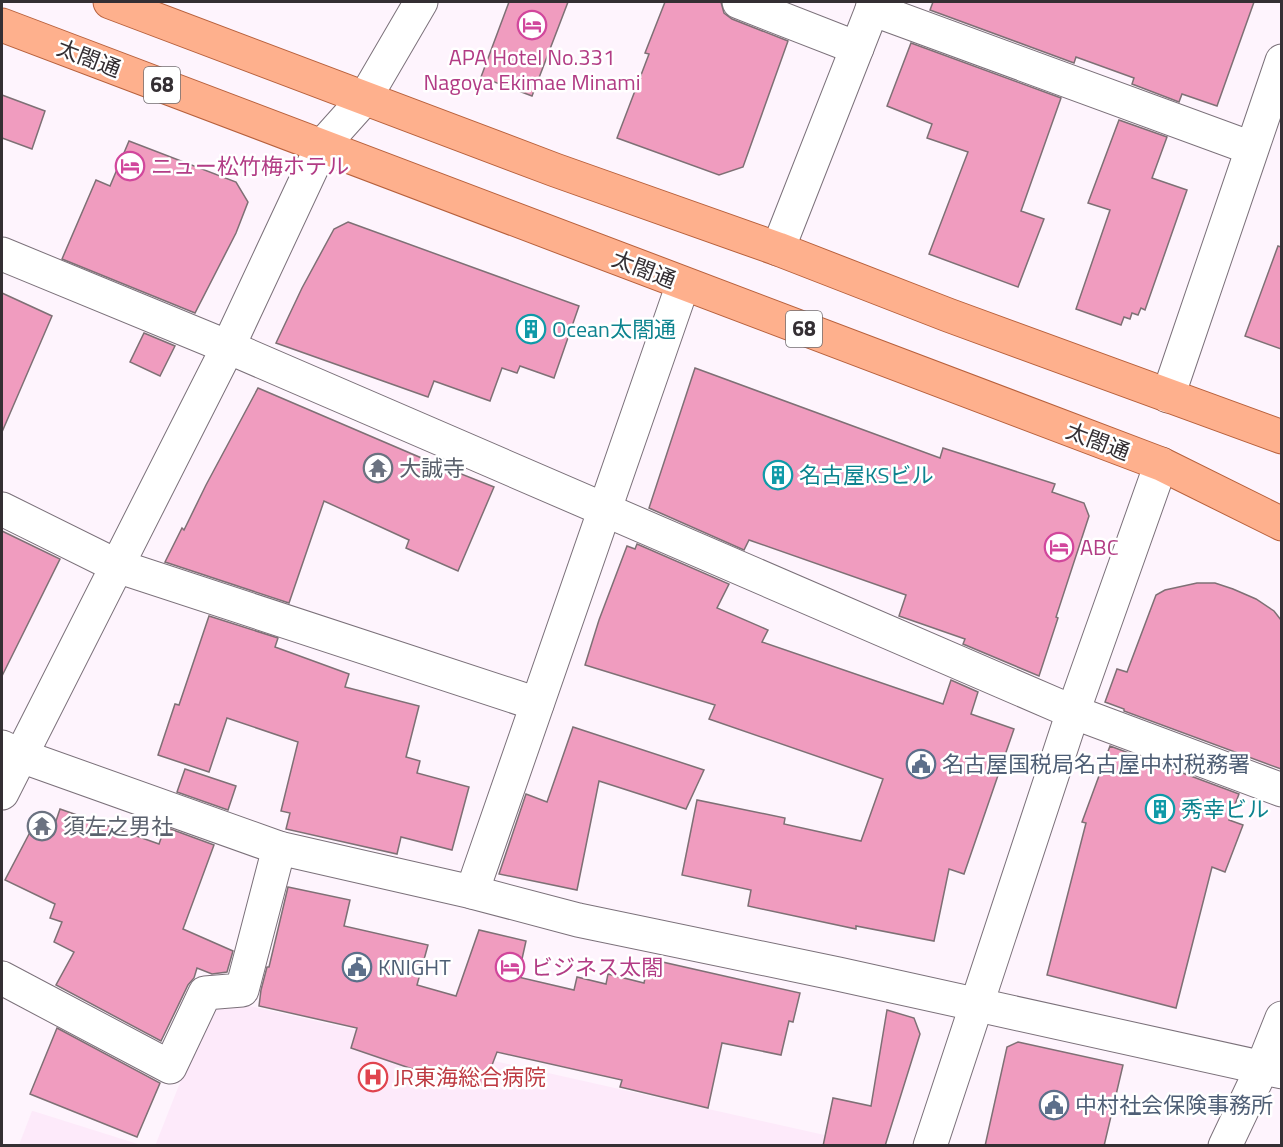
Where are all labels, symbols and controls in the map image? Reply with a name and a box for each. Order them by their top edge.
hotel icon: APA Hotel No.331 Nagoya Ekimae Minami [516,9,548,41]
street label: 太閤通 [52,30,126,86]
place label: APA Hotel No.331 Nagoya Ekimae Minami [423,40,641,99]
road number: 68 [144,67,180,103]
place label: ニュー松竹梅ホテル [151,149,349,183]
hotel icon: ニュー松竹梅ホテル [114,150,146,182]
street label: 太閤通 [607,241,681,297]
road number: 68 [786,311,822,347]
place label: Ocean太閤通 [552,312,676,346]
building icon: Ocean太閤通 [515,313,547,345]
street label: 太閤通 [1061,413,1135,469]
place label: 大誠寺 [399,451,465,485]
temple icon: 大誠寺 [362,452,394,484]
place label: 名古屋KSビル [799,458,933,492]
building icon: 名古屋KSビル [762,459,794,491]
place label: ABC [1080,530,1119,564]
hotel icon: ABC [1043,531,1075,563]
place label: 名古屋国税局名古屋中村税務署 [942,747,1250,781]
public building icon: 名古屋国税局名古屋中村税務署 [905,748,937,780]
place label: 秀幸ビル [1181,792,1269,826]
building icon: 秀幸ビル [1144,793,1176,825]
place label: 須左之男社 [63,809,173,843]
temple icon: 須左之男社 [26,810,58,842]
place label: KNIGHT [378,950,451,984]
place label: ビジネス太閤 [531,950,663,984]
public building icon: KNIGHT [341,951,373,983]
hotel icon: ビジネス太閤 [494,951,526,983]
place label: JR東海総合病院 [394,1060,546,1094]
hospital icon: JR東海総合病院 [357,1061,389,1093]
place label: 中村社会保険事務所 [1075,1088,1273,1122]
public building icon: 中村社会保険事務所 [1038,1089,1070,1121]

